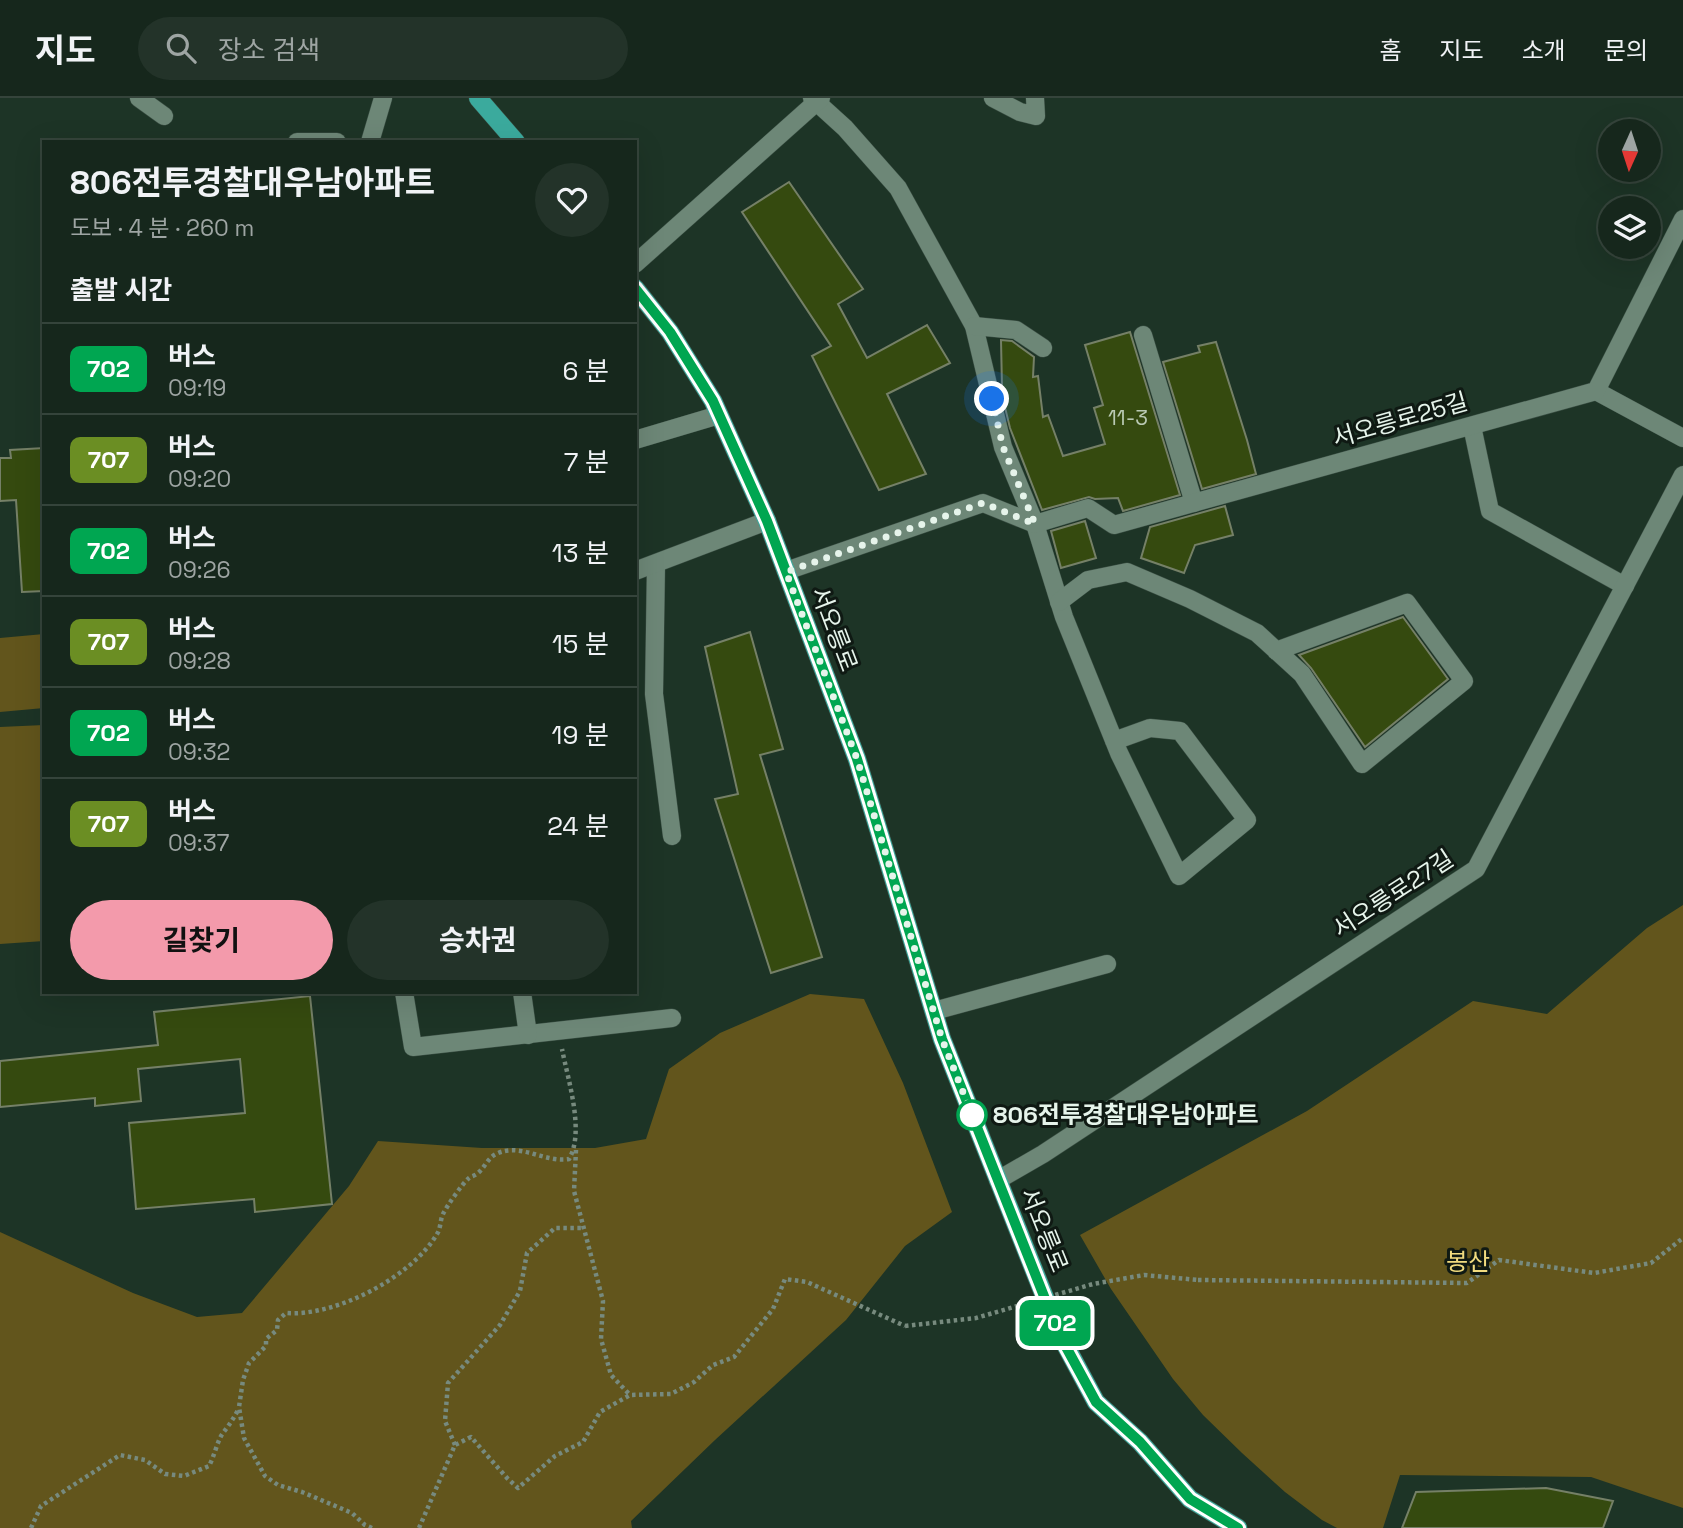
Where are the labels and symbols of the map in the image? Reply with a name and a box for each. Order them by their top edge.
north arrow [1598,119,1661,182]
your location [974,381,1009,416]
street label: 서오릉로25길 [1329,385,1471,454]
house number: 11-3 [1108,404,1148,431]
street label: 서오릉로 [804,582,865,676]
street label: 서오릉로27길 [1326,843,1459,944]
place label: 806전투경찰대우남아파트 [993,1099,1259,1130]
marker: 806전투경찰대우남아파트 [957,1100,987,1130]
street label: 서오릉로 [1014,1183,1075,1277]
park label: 봉산 [1446,1246,1490,1277]
line badge: 702 [1015,1300,1095,1346]

